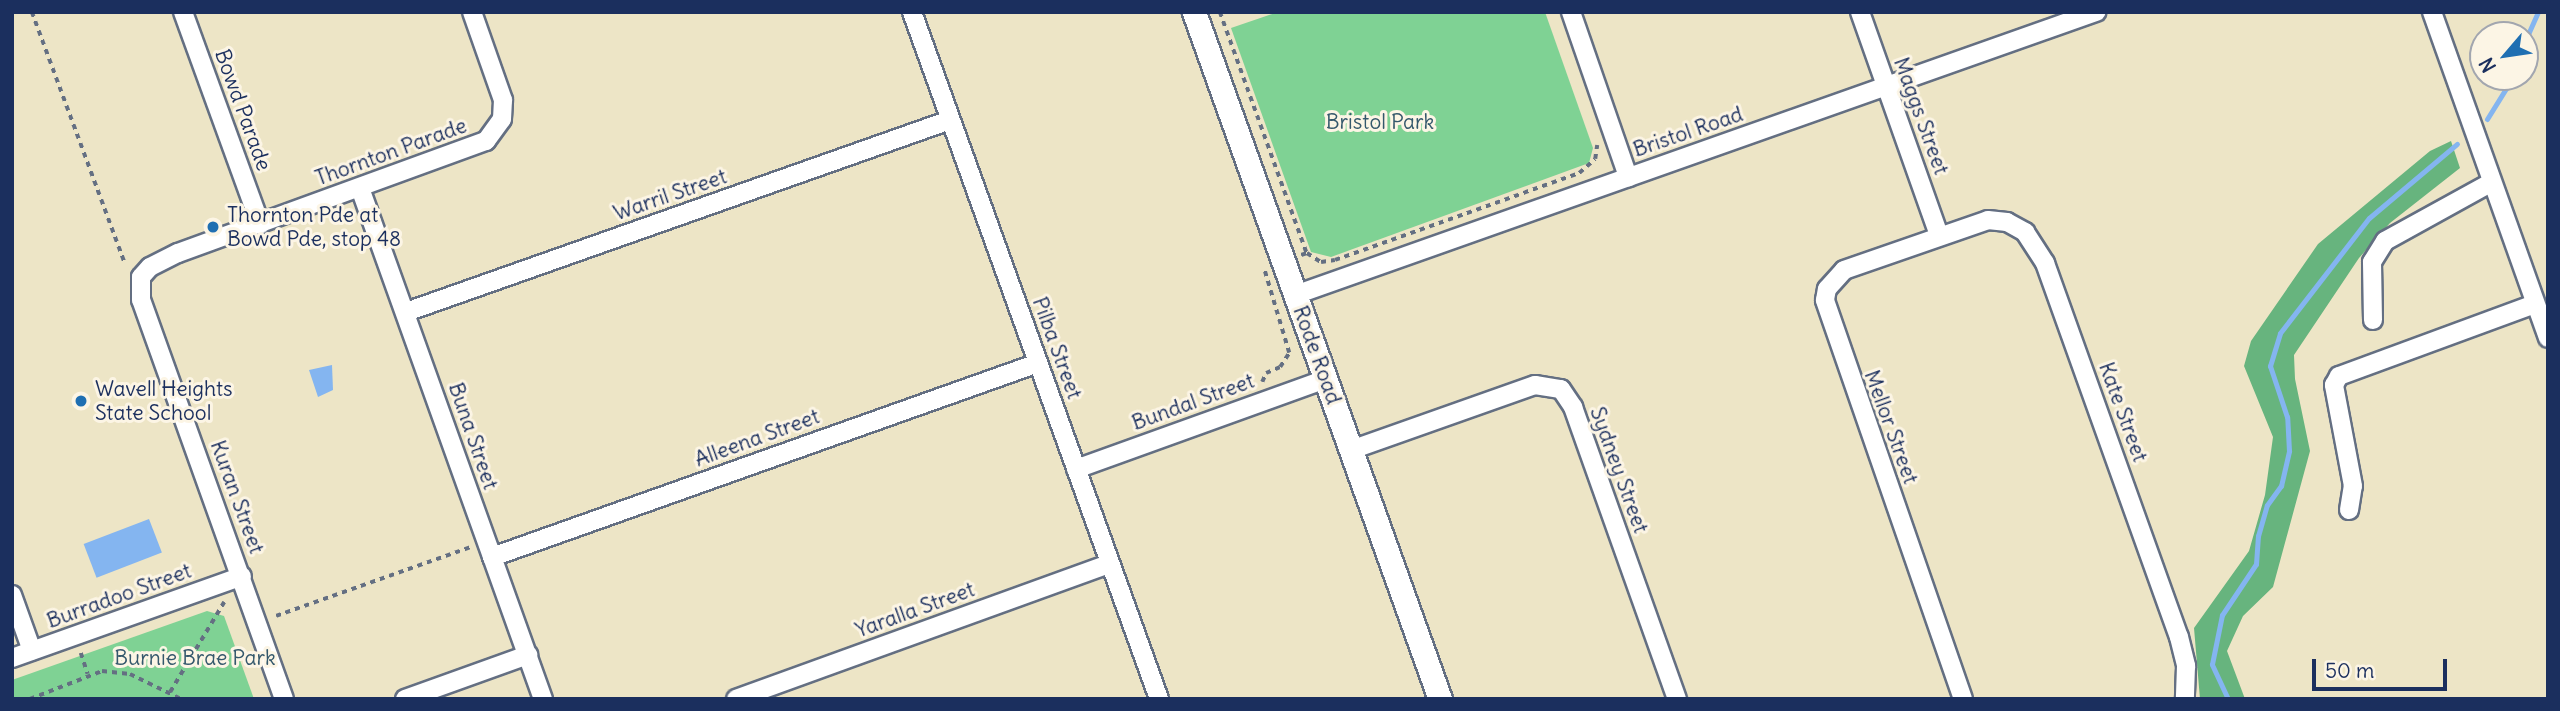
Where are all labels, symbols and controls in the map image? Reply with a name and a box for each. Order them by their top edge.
north arrow [2469,21,2539,91]
street label: Bowd Parade [209,46,277,174]
street label: Maggs Street [1888,54,1954,178]
text: N [2474,54,2501,77]
street label: Bristol Road [1630,101,1746,163]
park label: Bristol Park [1326,109,1434,135]
street label: Thornton Parade [312,113,470,191]
street label: Warril Street [610,164,730,226]
place label: Thornton Pde at Bowd Pde, stop 48 [227,202,401,252]
marker: Thornton Pde at Bowd Pde, stop 48 [205,219,221,235]
street label: Pilba Street [1027,294,1087,402]
street label: Rode Road [1288,302,1346,408]
street label: Kate Street [2093,359,2153,465]
street label: Mellor Street [1859,367,1923,487]
street label: Bundal Street [1128,368,1258,436]
place label: Wavell Heights State School [95,376,233,426]
street label: Buna Street [443,379,503,493]
marker: Wavell Heights State School [73,393,89,409]
street label: Sydney Street [1585,403,1653,537]
street label: Alleena Street [691,404,823,472]
street label: Kuran Street [205,437,269,557]
street label: Burradoo Street [43,558,195,634]
street label: Yaralla Street [852,577,978,643]
scale bar [2315,644,2450,688]
park label: Burnie Brae Park [114,645,276,671]
text: 50 m [2325,657,2374,684]

